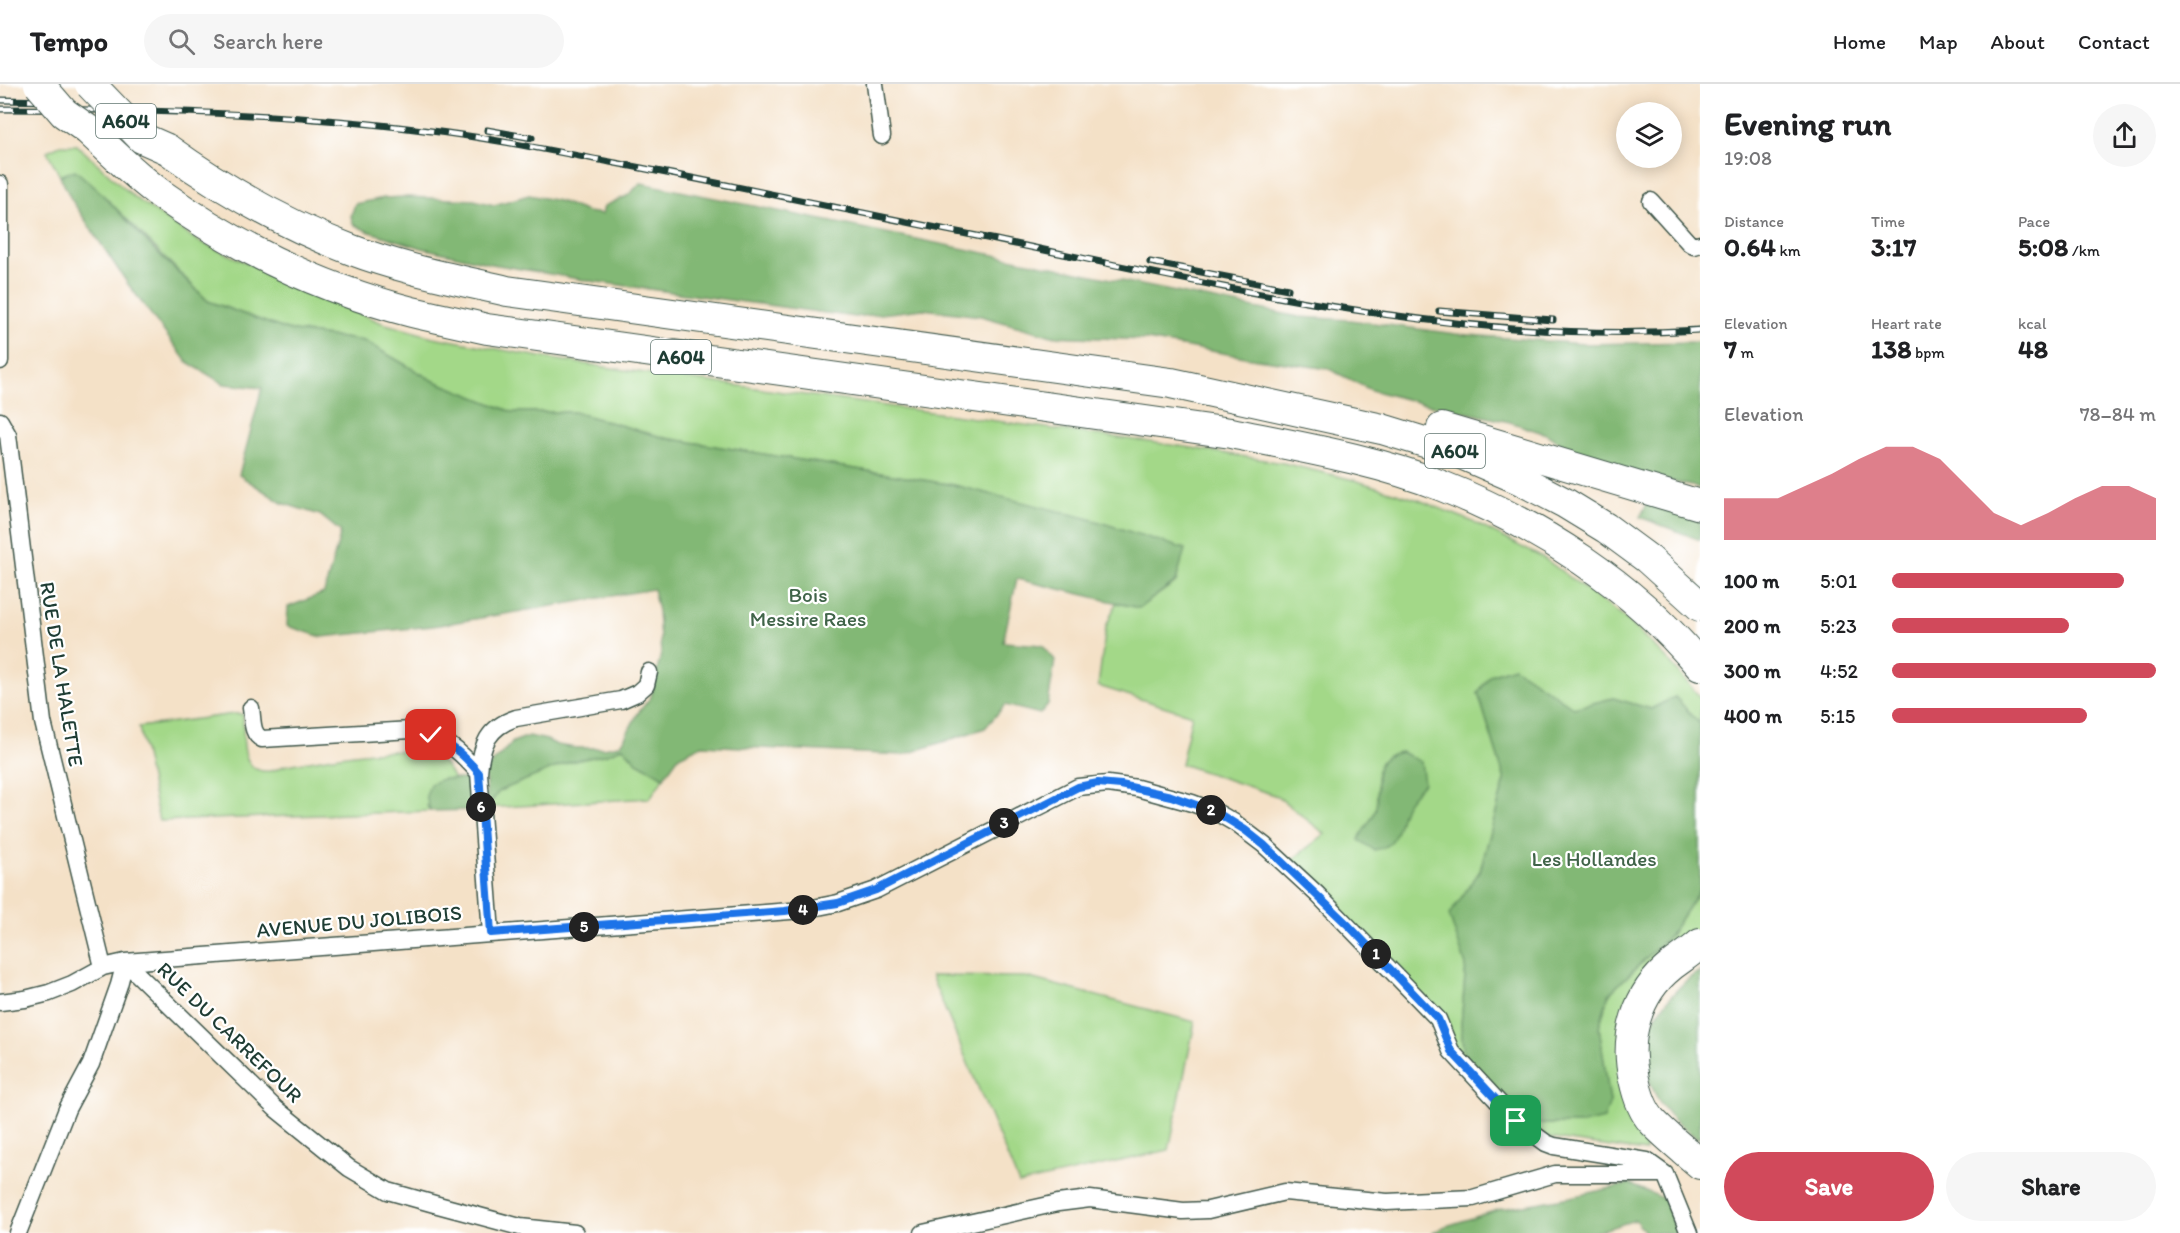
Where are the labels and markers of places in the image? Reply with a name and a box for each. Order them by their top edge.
pin [405,709,456,760]
pin: 6 [466,792,496,822]
pin: 2 [1196,795,1226,825]
pin: 3 [989,808,1019,838]
pin: 4 [788,895,818,925]
pin: 5 [569,912,599,942]
pin: 1 [1361,939,1391,969]
pin [1490,1095,1541,1146]

